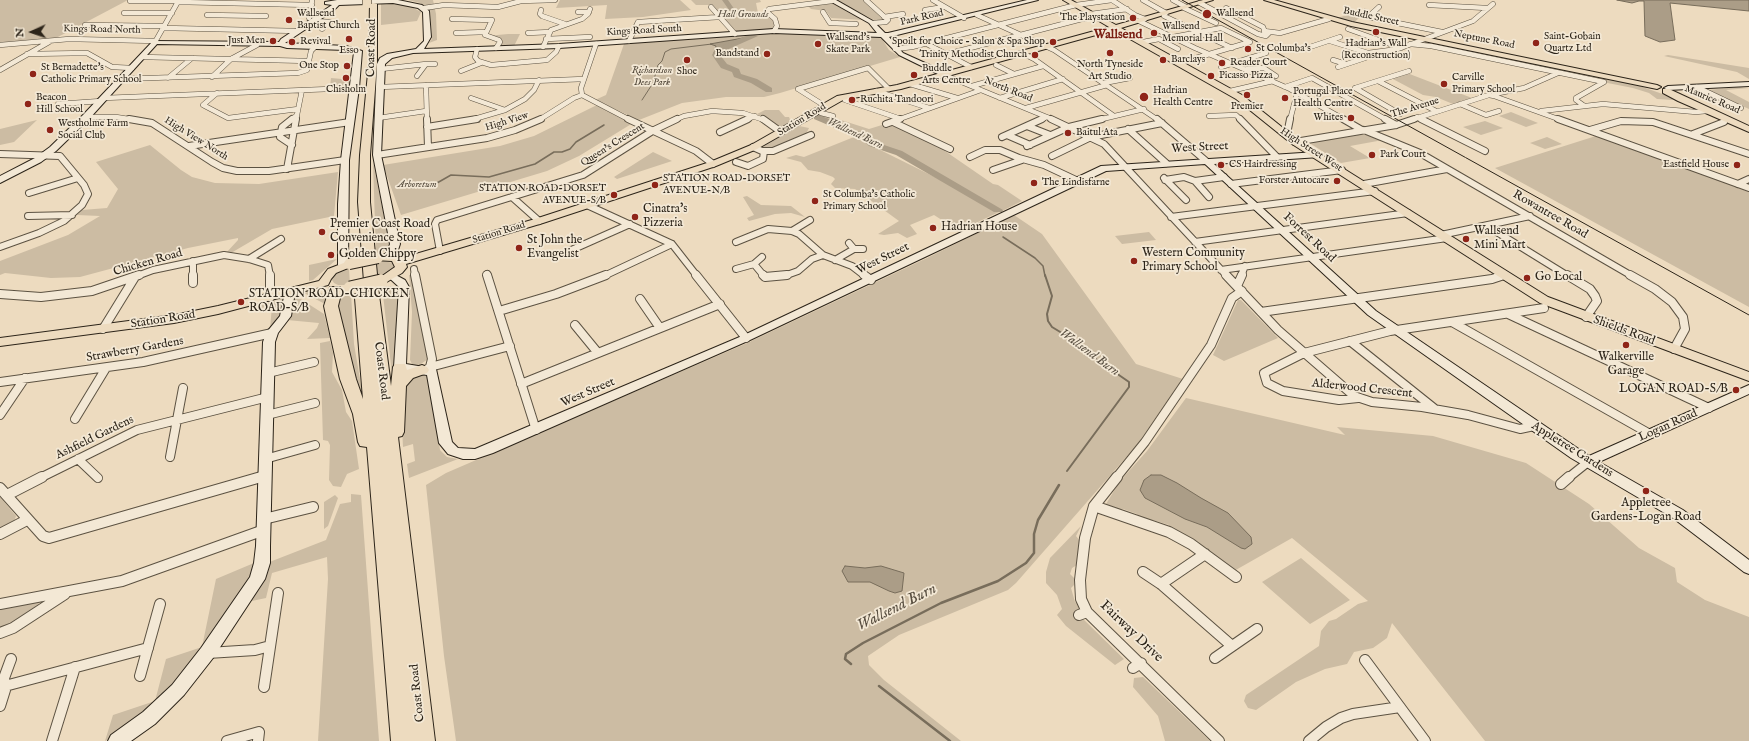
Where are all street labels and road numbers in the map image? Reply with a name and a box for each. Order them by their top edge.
street label: Buddle Street [1342,5,1400,29]
street label: Park Road [899,7,945,29]
street label: Coast Road [364,19,380,77]
street label: Kings Road North [63,23,141,37]
street label: Kings Road South [606,23,682,39]
street label: Neptune Road [1453,28,1515,52]
street label: North Road [982,75,1034,105]
street label: Maurice Road [1683,83,1741,117]
street label: The Avenue [1389,95,1441,121]
street label: Station Road [776,101,828,139]
street label: High View [484,110,530,134]
street label: High View North [162,115,230,163]
street label: Queen's Crescent [579,121,647,169]
street label: High Street West [1278,125,1344,175]
street label: West Street [1171,139,1229,157]
street label: Rowantree Road [1510,188,1590,242]
street label: Forrest Road [1280,210,1338,266]
street label: Station Road [471,219,527,247]
street label: West Street [854,240,912,278]
street label: Chicken Road [112,246,184,280]
street label: Station Road [130,308,196,332]
street label: Shields Road [1591,313,1657,349]
street label: Strawberry Gardens [85,334,185,366]
street label: Coast Road [370,341,392,401]
street label: West Street [559,375,617,411]
street label: Alderwood Crescent [1311,377,1413,401]
street label: Logan Road [1636,407,1700,445]
street label: Ashfield Gardens [54,413,136,463]
street label: Appletree Gardens [1528,419,1616,481]
street label: Fairway Drive [1096,598,1166,666]
street label: Coast Road [408,663,428,723]

